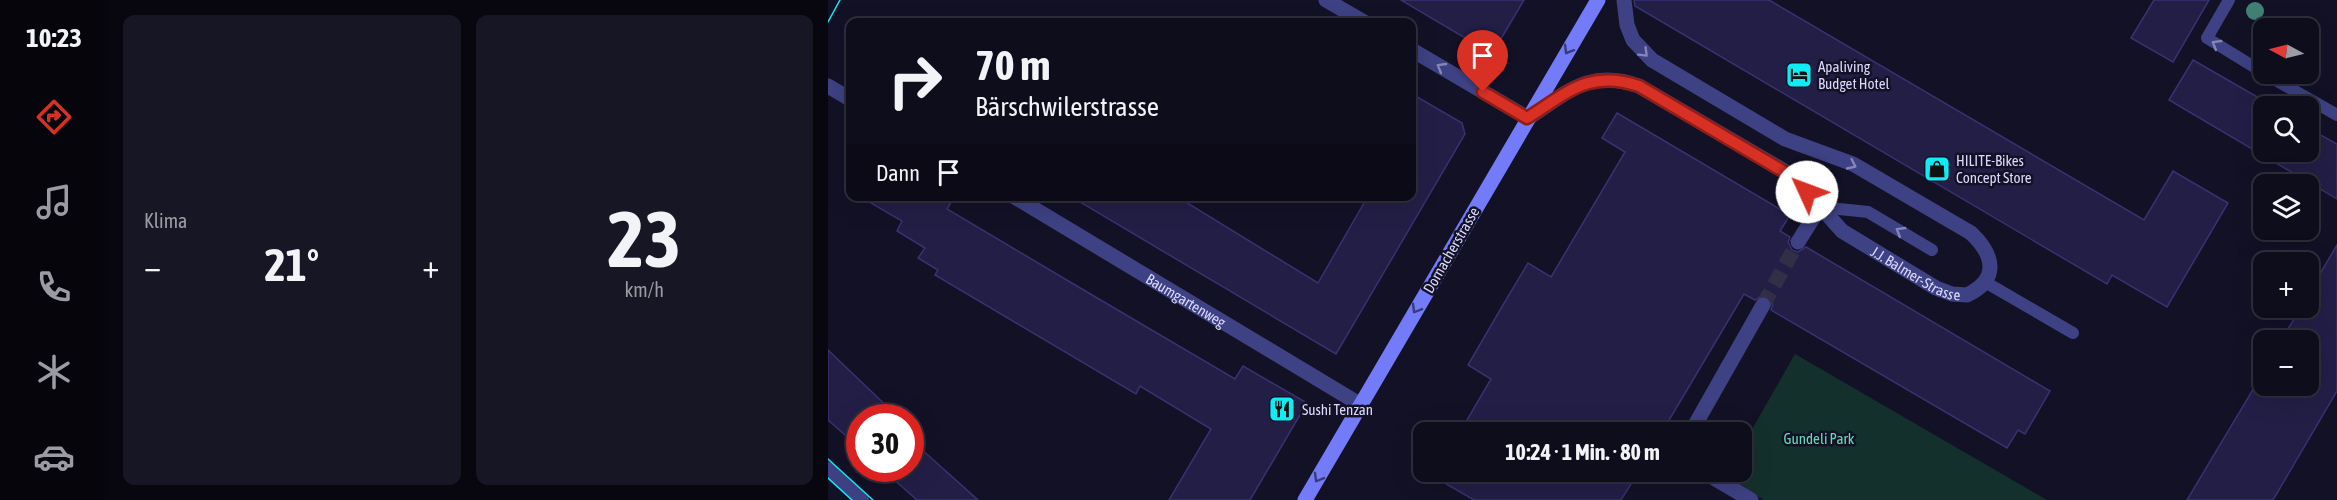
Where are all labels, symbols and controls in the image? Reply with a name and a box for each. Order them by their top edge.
north arrow [2253,18,2319,84]
map controls [2253,18,2319,396]
text: 10:23 [26,22,82,53]
pin [1457,30,1508,92]
icon: arrive [1466,39,1499,72]
one-way arrow [2212,40,2222,52]
text: 70 m [975,41,1050,89]
icon: right [876,42,954,120]
one-way arrow [1564,44,1576,54]
one-way arrow [1637,45,1648,56]
place label: Apaliving Budget Hotel [1818,58,1890,92]
hotel icon: Apaliving Budget Hotel [1784,60,1814,90]
one-way arrow [1437,63,1447,75]
text: Bärschwilerstrasse [975,91,1159,122]
icon: directions [33,96,75,138]
button: search [2253,96,2319,162]
place label: HILITE-Bikes Concept Store [1956,152,2032,186]
shop icon: HILITE-Bikes Concept Store [1922,154,1952,184]
icon: arrive [932,156,965,189]
one-way arrow [1845,157,1856,169]
text: Dann [876,160,920,186]
position arrow [1775,160,1839,224]
button: layers [2253,174,2319,240]
icon: music [33,181,75,223]
text: 23 [608,194,681,284]
street label: Dornacherstrasse [1420,204,1483,296]
text: Klima [144,209,187,232]
one-way arrow [1896,226,1906,238]
text: 21° [264,239,319,291]
street label: J.J. Balmer-Strasse [1868,242,1961,303]
text: − [144,247,161,285]
text: + [422,247,439,285]
button: + [2253,252,2319,318]
icon: phone [33,266,75,308]
street label: Baumgartenweg [1143,270,1230,331]
text: km/h [624,278,664,301]
one-way arrow [1412,303,1424,313]
button: − [2253,330,2319,396]
icon: climate [33,351,75,393]
restaurant icon: Sushi Tenzan [1267,394,1297,424]
place label: Sushi Tenzan [1302,401,1373,418]
speed limit sign: 30 [846,404,924,482]
park label: Gundeli Park [1784,430,1855,447]
icon: car [33,436,75,478]
text: 10:24 · 1 Min. · 80 m [1505,439,1660,465]
one-way arrow [1314,471,1325,482]

